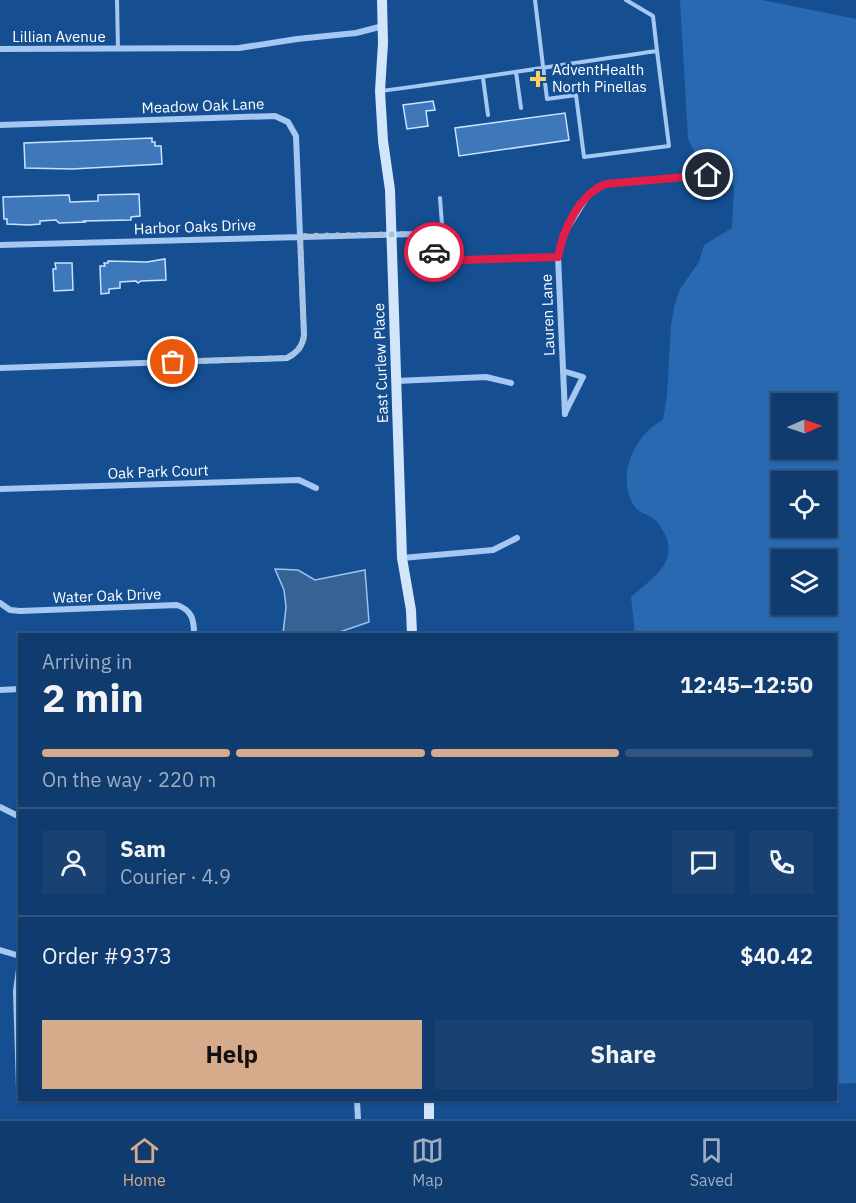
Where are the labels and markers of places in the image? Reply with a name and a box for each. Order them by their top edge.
place label: AdventHealth North Pinellas [552,60,647,96]
marker: AdventHealth North Pinellas [529,70,547,88]
pin [682,149,733,200]
pin [147,336,198,387]

